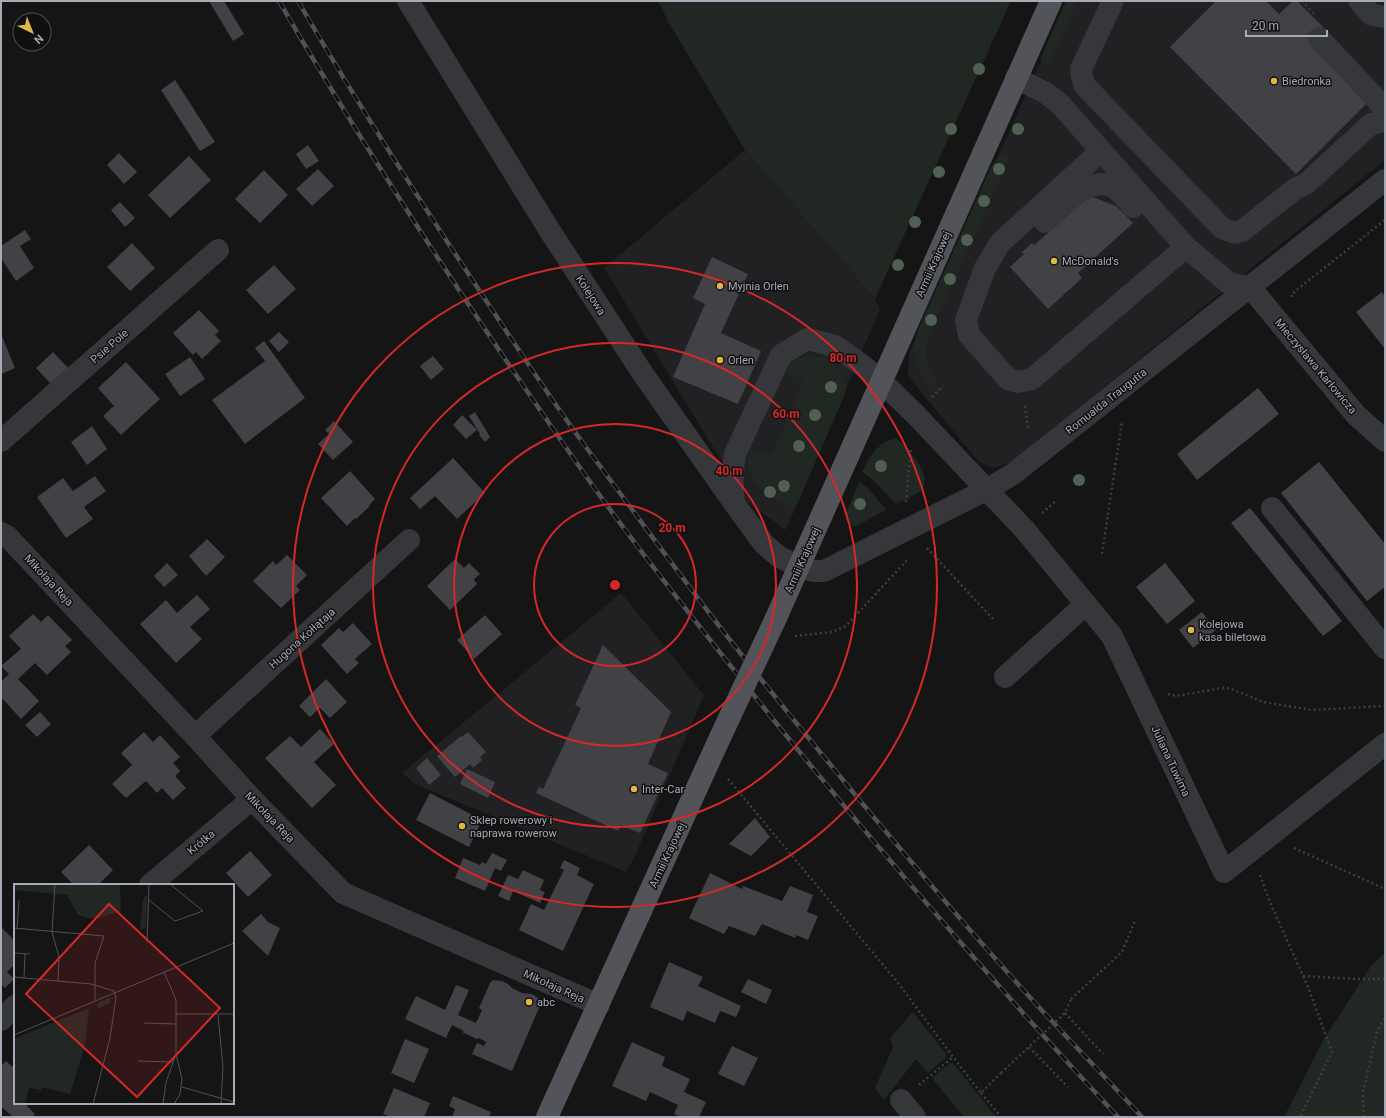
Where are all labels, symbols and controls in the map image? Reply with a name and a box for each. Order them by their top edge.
north arrow [12,12,52,52]
scale bar [1246,12,1327,38]
text: 20 m [1252,19,1279,33]
text: N [31,32,46,47]
place label: Biedronka [1282,75,1331,88]
marker: Biedronka [1269,76,1279,86]
street label: Armii Krajowej [913,229,954,299]
place label: McDonald's [1062,255,1119,268]
marker: McDonald's [1049,256,1059,266]
street label: Kolejowa [573,273,608,318]
place label: Myjnia Orlen [728,280,789,293]
marker: Myjnia Orlen [715,281,725,291]
street label: Mieczysława Karłowicza [1272,316,1359,417]
street label: Psie Pole [88,326,131,366]
text: 80 m [829,351,857,365]
place label: Orlen [728,354,754,367]
marker: Orlen [715,355,725,365]
street label: Romualda Traugutta [1063,366,1149,437]
text: 60 m [772,407,800,421]
text: 40 m [715,464,743,478]
text: 20 m [658,521,686,535]
street label: Armii Krajowej [782,525,823,595]
street label: Mikołaja Reja [21,552,76,609]
centre of rings [608,578,622,592]
street label: Hugona Kołłątaja [267,605,338,671]
place label: Kolejowa kasa biletowa [1199,618,1266,644]
marker: Kolejowa kasa biletowa [1186,625,1196,635]
street label: Juliana Tuwima [1148,724,1193,799]
place label: Inter-Car [642,783,684,796]
marker: Inter-Car [629,784,639,794]
street label: Mikołaja Reja [242,789,297,845]
place label: Sklep rowerowy i naprawa rowerow [470,814,558,840]
street label: Armii Krajowej [647,820,688,890]
marker: Sklep rowerowy i naprawa rowerow [457,821,467,831]
street label: Krótka [185,827,218,858]
inset map [14,884,234,1104]
street label: Mikołaja Reja [521,967,586,1006]
place label: abc [537,996,555,1009]
marker: abc [524,997,534,1007]

